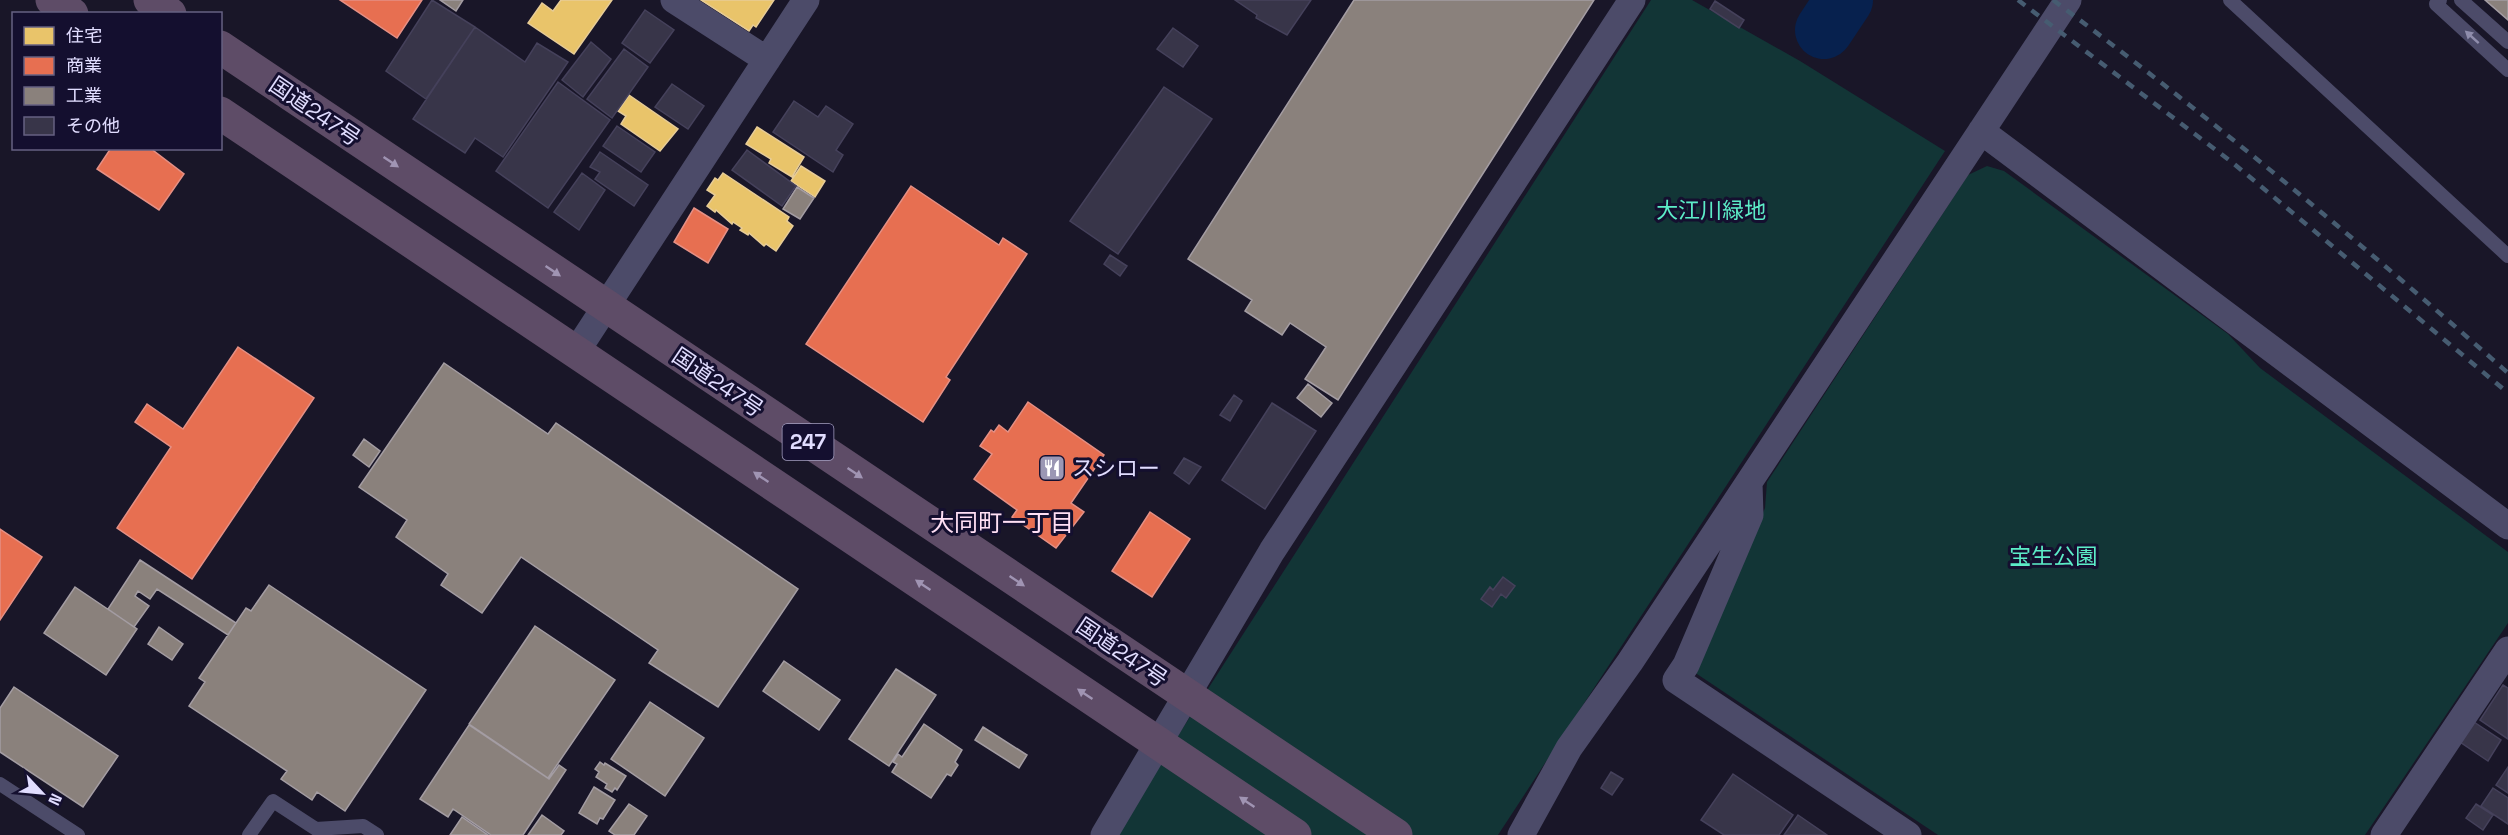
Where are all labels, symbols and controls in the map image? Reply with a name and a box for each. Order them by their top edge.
legend [12,12,222,150]
text: 住宅 [66,24,102,47]
one-way arrow [2465,31,2480,44]
text: 商業 [66,54,102,77]
street label: 国道247号 [264,70,366,152]
text: 工業 [66,84,102,107]
text: その他 [66,114,120,137]
one-way arrow [383,156,399,167]
park label: 大江川緑地 [1656,196,1766,224]
one-way arrow [545,265,561,276]
street label: 国道247号 [667,341,769,423]
road number: 247 [782,424,834,460]
restaurant icon: スシロー [1037,453,1067,483]
place label: スシロー [1072,454,1160,482]
one-way arrow [846,467,863,478]
one-way arrow [752,471,769,482]
district label: 大同町一丁目 [930,507,1074,538]
park label: 宝生公園 [2009,542,2097,570]
one-way arrow [1008,575,1024,587]
one-way arrow [915,579,931,591]
street label: 国道247号 [1071,611,1173,693]
one-way arrow [1077,688,1093,700]
north arrow [12,763,72,823]
text: N [43,790,67,809]
one-way arrow [1238,797,1255,808]

